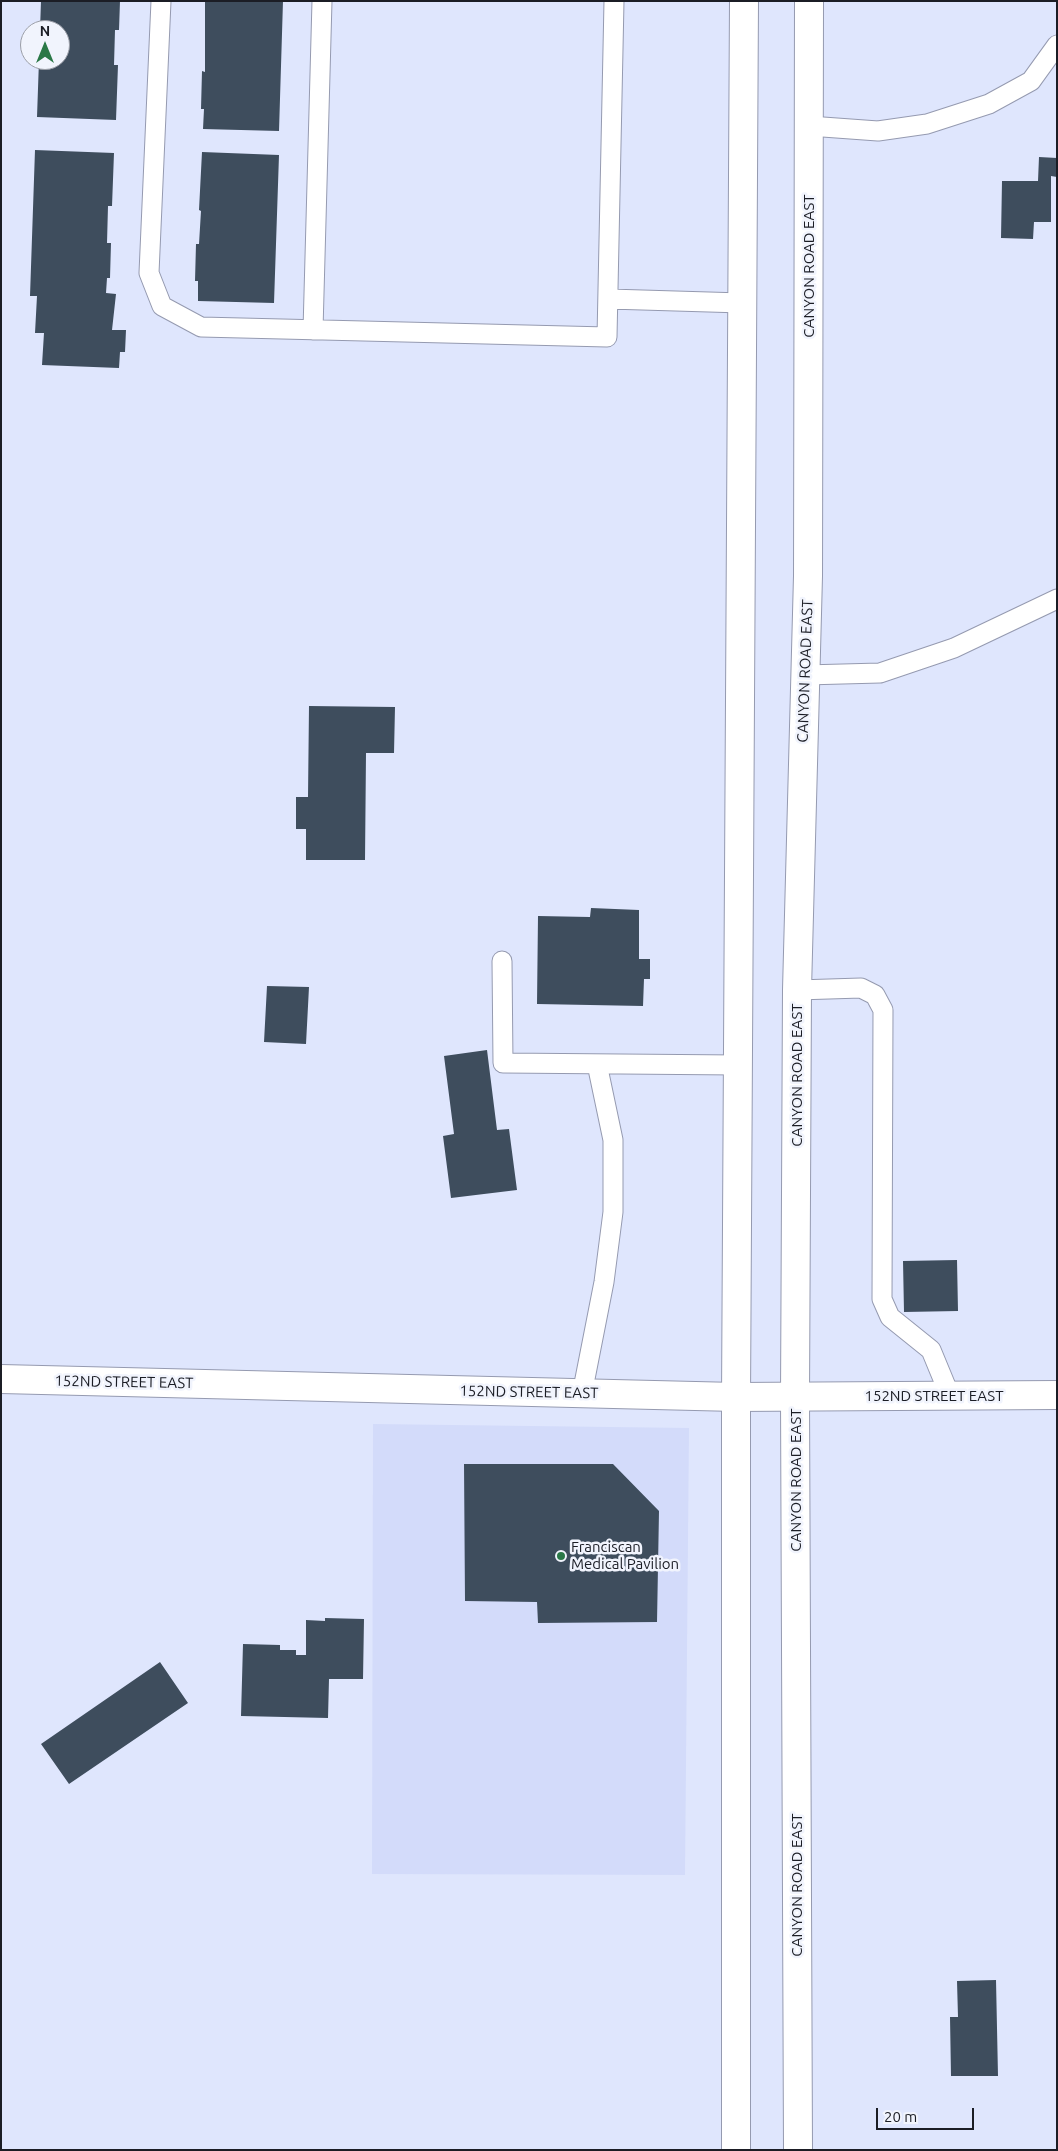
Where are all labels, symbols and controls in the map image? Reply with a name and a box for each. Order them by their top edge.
north arrow [20,20,70,70]
text: N [40,23,50,39]
street label: CANYON ROAD EAST [800,194,818,338]
street label: CANYON ROAD EAST [794,599,816,743]
street label: CANYON ROAD EAST [788,1003,806,1147]
street label: 152ND STREET EAST [54,1372,194,1392]
street label: 152ND STREET EAST [459,1382,599,1402]
street label: 152ND STREET EAST [864,1387,1004,1405]
street label: CANYON ROAD EAST [787,1408,805,1552]
place label: Franciscan Medical Pavilion [571,1538,679,1573]
marker: Franciscan Medical Pavilion [555,1550,567,1562]
street label: CANYON ROAD EAST [788,1813,806,1957]
scale bar [878,2098,976,2130]
text: 20 m [884,2108,917,2125]

